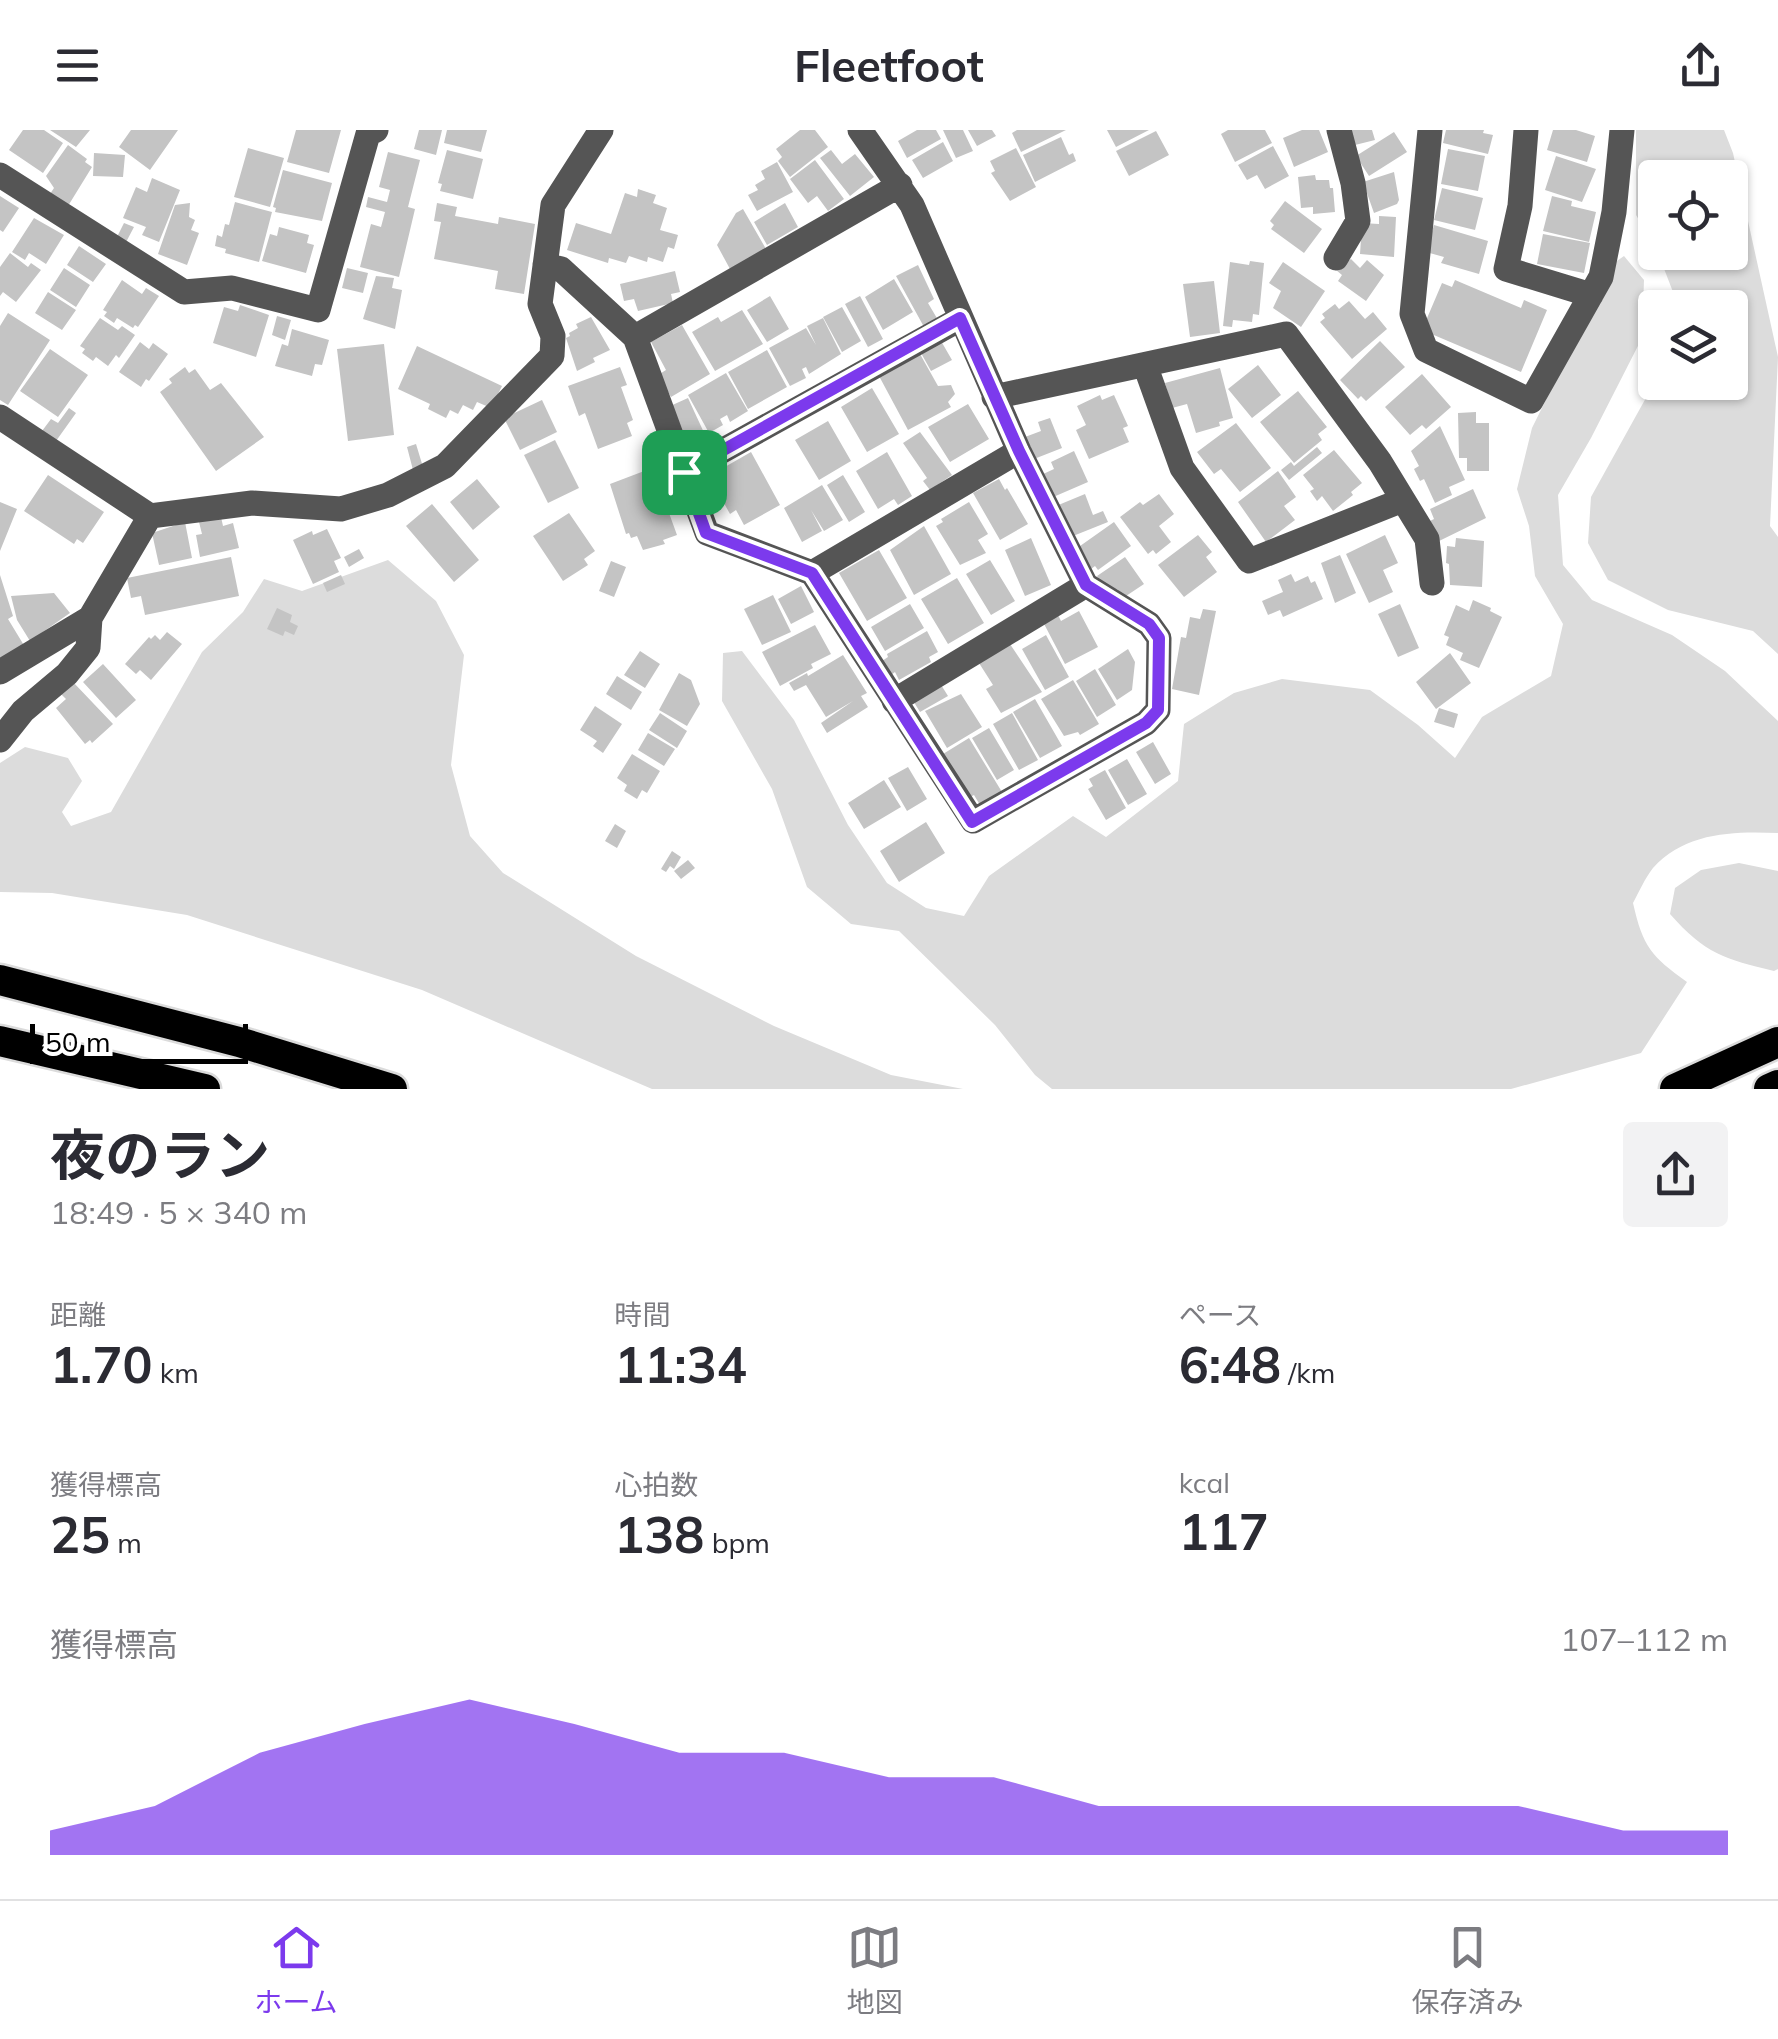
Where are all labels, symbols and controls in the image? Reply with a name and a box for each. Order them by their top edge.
text: Fleetfoot [794,37,984,93]
icon: menu [50,38,105,93]
icon: share [1673,38,1728,93]
map controls [1638,160,1748,400]
button: locate [1638,160,1748,270]
button: layers [1638,290,1748,400]
pin [642,430,727,515]
icon: arrive [657,445,712,500]
scale bar [30,1019,248,1064]
text: 50 m [45,1024,111,1059]
text: 夜のラン [50,1120,270,1189]
button: share [1623,1122,1728,1227]
text: 18:49 · 5 × 340 m [50,1192,307,1232]
text: 距離 [50,1297,106,1332]
text: 時間 [614,1297,670,1332]
text: ペース [1179,1297,1261,1332]
text: 1.70 [50,1333,152,1396]
text: 11:34 [614,1333,747,1396]
text: 6:48 [1179,1333,1281,1396]
text: km [152,1355,199,1390]
text: /km [1281,1355,1335,1390]
text: kcal [1179,1465,1230,1500]
text: 獲得標高 [50,1467,162,1502]
text: 心拍数 [614,1467,698,1502]
text: 117 [1179,1500,1269,1563]
text: 25 [50,1503,110,1566]
text: 138 [614,1503,704,1566]
text: m [110,1525,142,1560]
text: bpm [704,1525,770,1560]
text: 107–112 m [1560,1619,1728,1659]
text: 獲得標高 [50,1624,178,1664]
tab: ホーム [254,1920,338,2020]
tab: 地図 [847,1920,903,2020]
tab: 保存済み [1411,1920,1524,2020]

